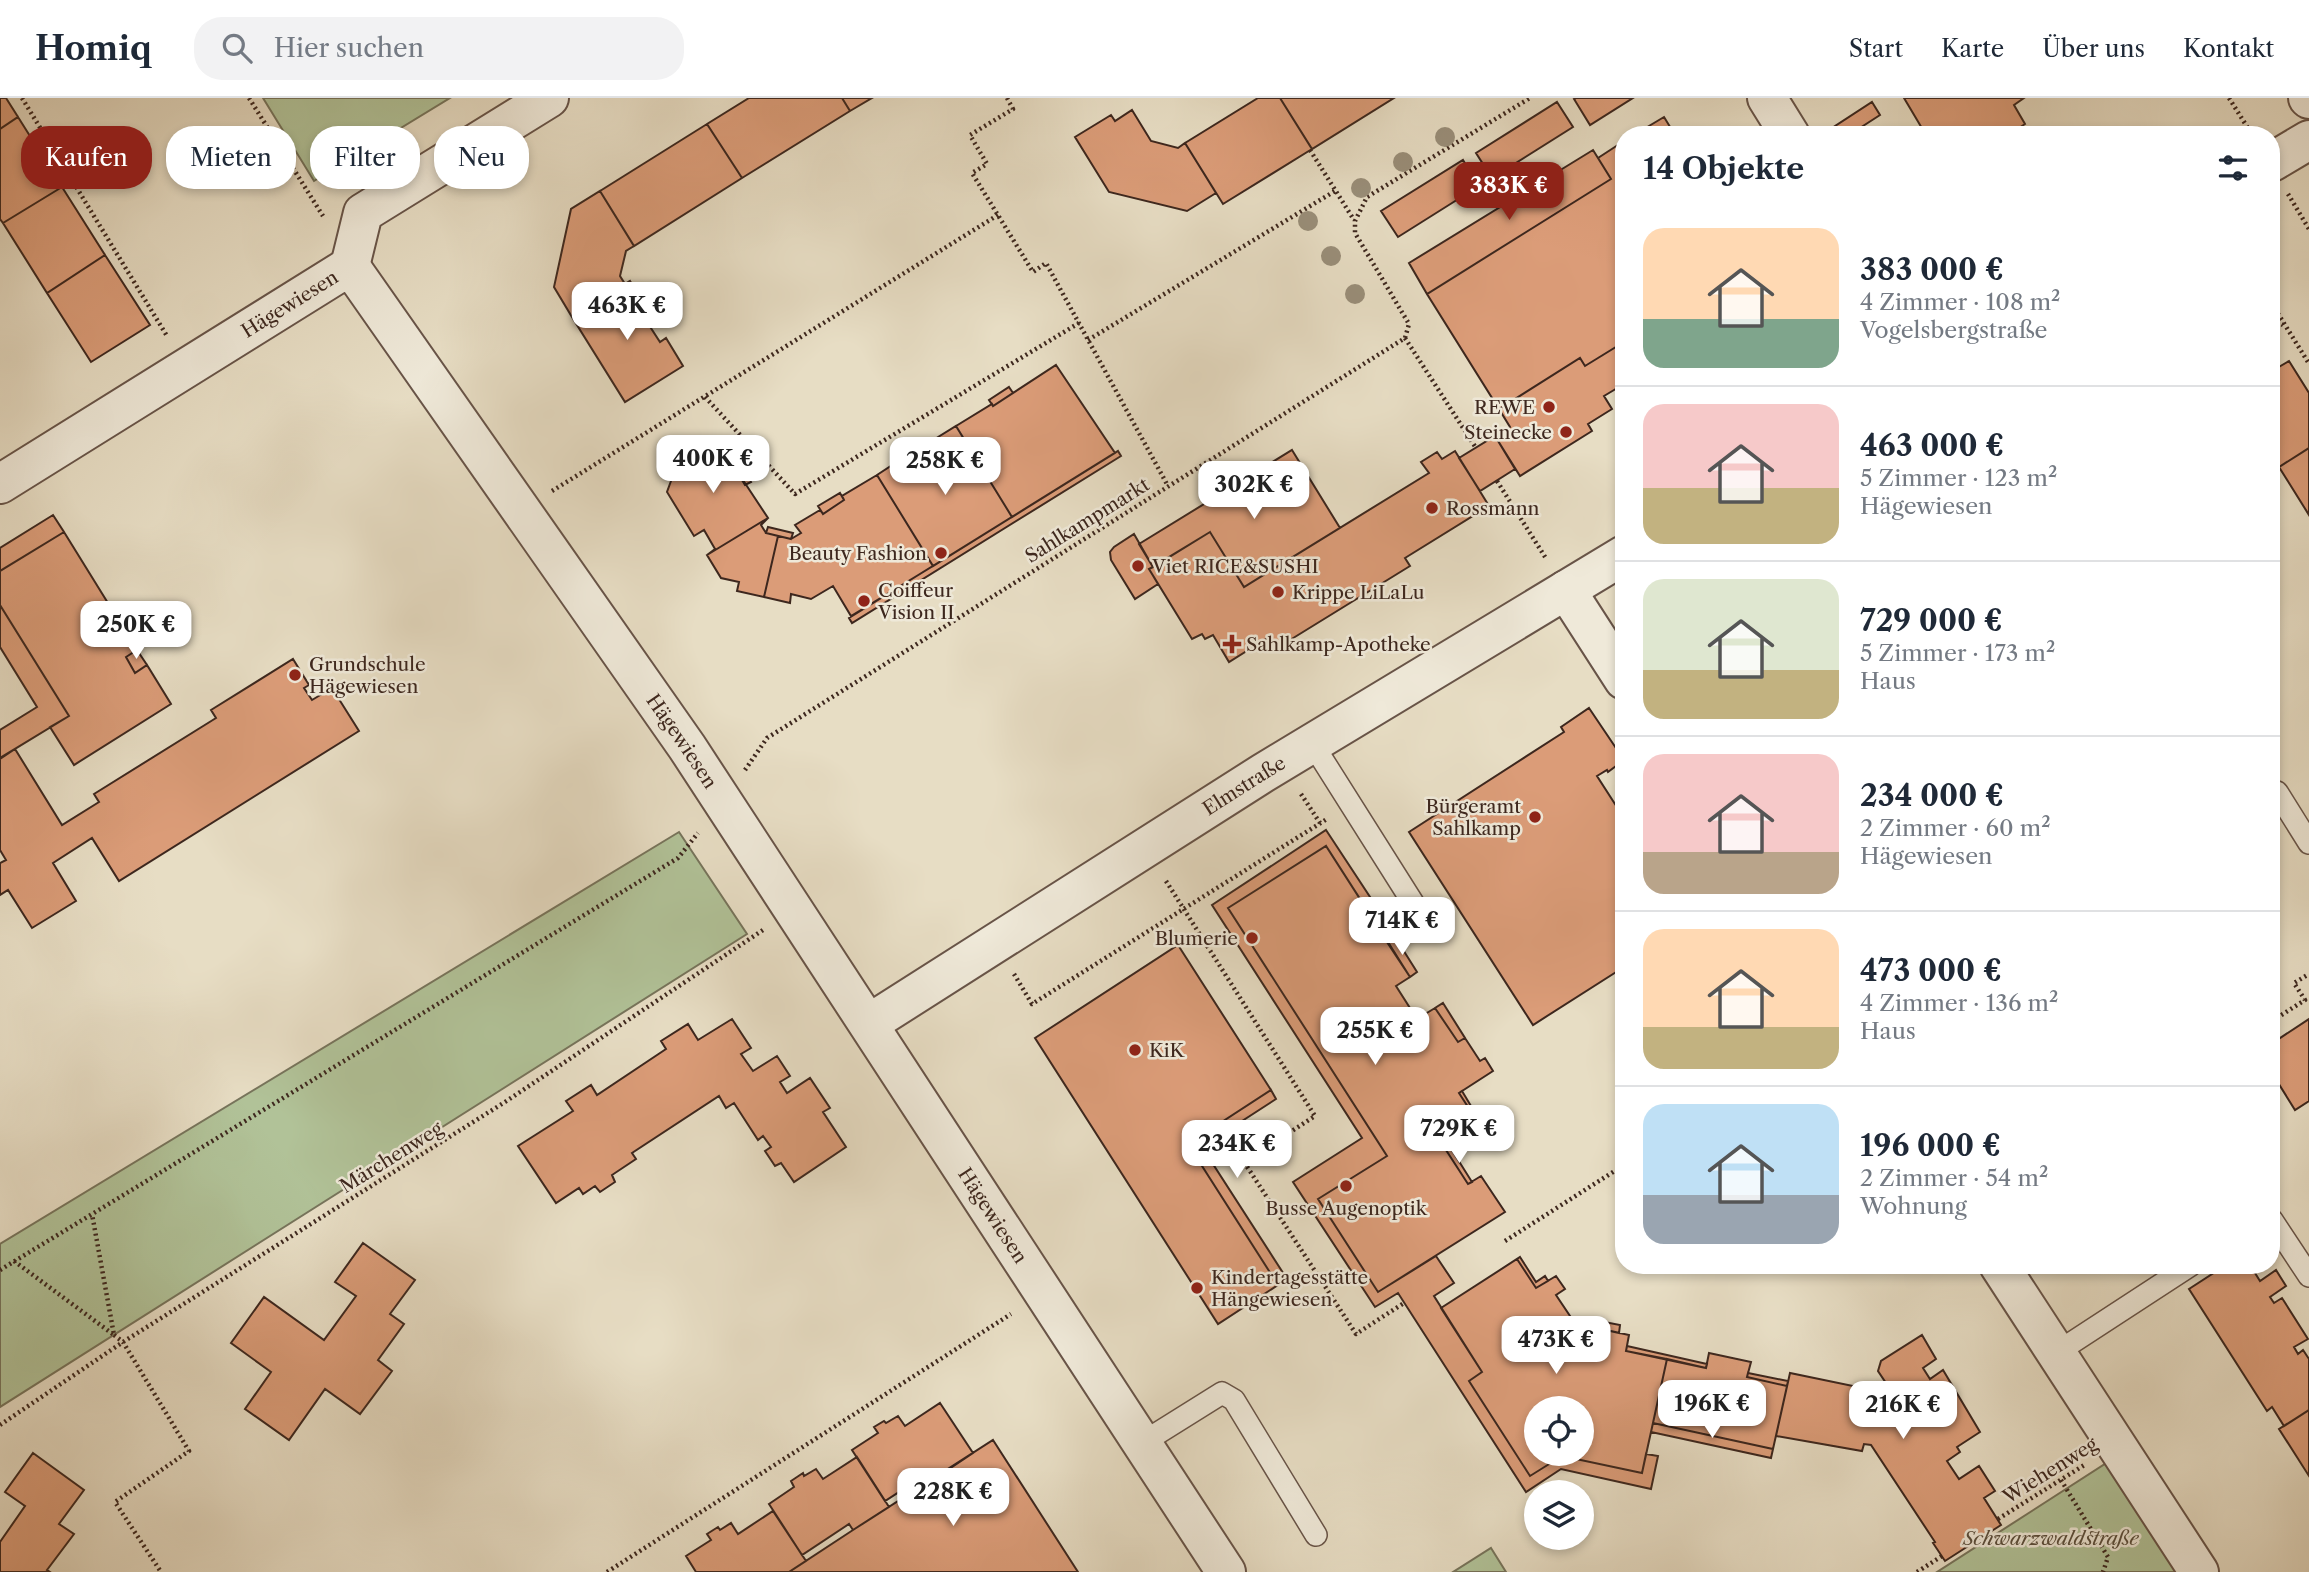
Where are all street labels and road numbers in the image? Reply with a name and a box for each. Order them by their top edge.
street label: Hägewiesen [237,265,342,343]
street label: Sahlkampmarkt [1021,473,1154,568]
street label: Hägewiesen [641,690,722,793]
street label: Elmstraße [1199,751,1290,820]
street label: Märchenweg [336,1116,448,1198]
street label: Hägewiesen [953,1163,1032,1268]
street label: Wiehenweg [1998,1432,2103,1509]

